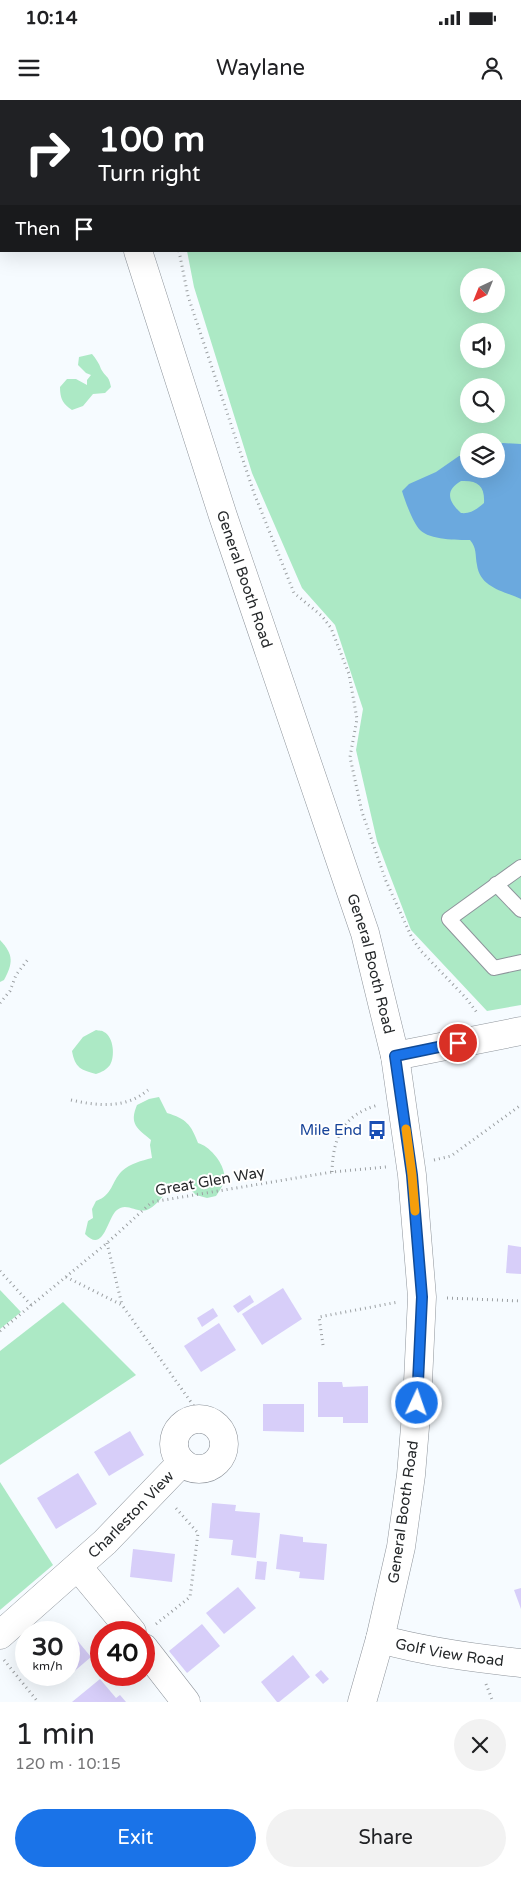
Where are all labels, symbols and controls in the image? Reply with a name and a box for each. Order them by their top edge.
text: 10:14 [25,7,78,29]
icon: menu [15,54,43,82]
icon: person [478,54,506,82]
text: Waylane [216,55,305,81]
text: 100 m [98,119,205,161]
icon: right [15,120,80,185]
text: Turn right [98,161,200,187]
icon: arrive [70,215,98,243]
text: Then [15,218,60,240]
north arrow [460,268,505,312]
map controls [460,268,505,478]
button: sound [460,323,505,368]
button: search [460,378,505,423]
button: layers [460,433,505,478]
street label: General Booth Road [213,508,276,650]
street label: General Booth Road [343,891,398,1036]
pin [437,1022,479,1064]
icon: arrive [444,1029,472,1057]
bus stop icon: Mile End [366,1119,388,1141]
place label: Mile End [300,1121,362,1139]
street label: Great Glen Way [154,1163,266,1199]
position arrow [390,1376,442,1428]
street label: General Booth Road [384,1439,422,1585]
street label: Charleston View [84,1467,178,1562]
speed limit sign: 40 [90,1621,155,1686]
text: 30 [32,1632,63,1662]
street label: Golf View Road [394,1634,505,1670]
text: km/h [32,1659,63,1673]
text: 1 min [15,1716,95,1753]
button: close [454,1719,506,1771]
text: 120 m · 10:15 [15,1754,121,1774]
button: Exit [15,1809,256,1867]
button: Share [266,1809,506,1867]

